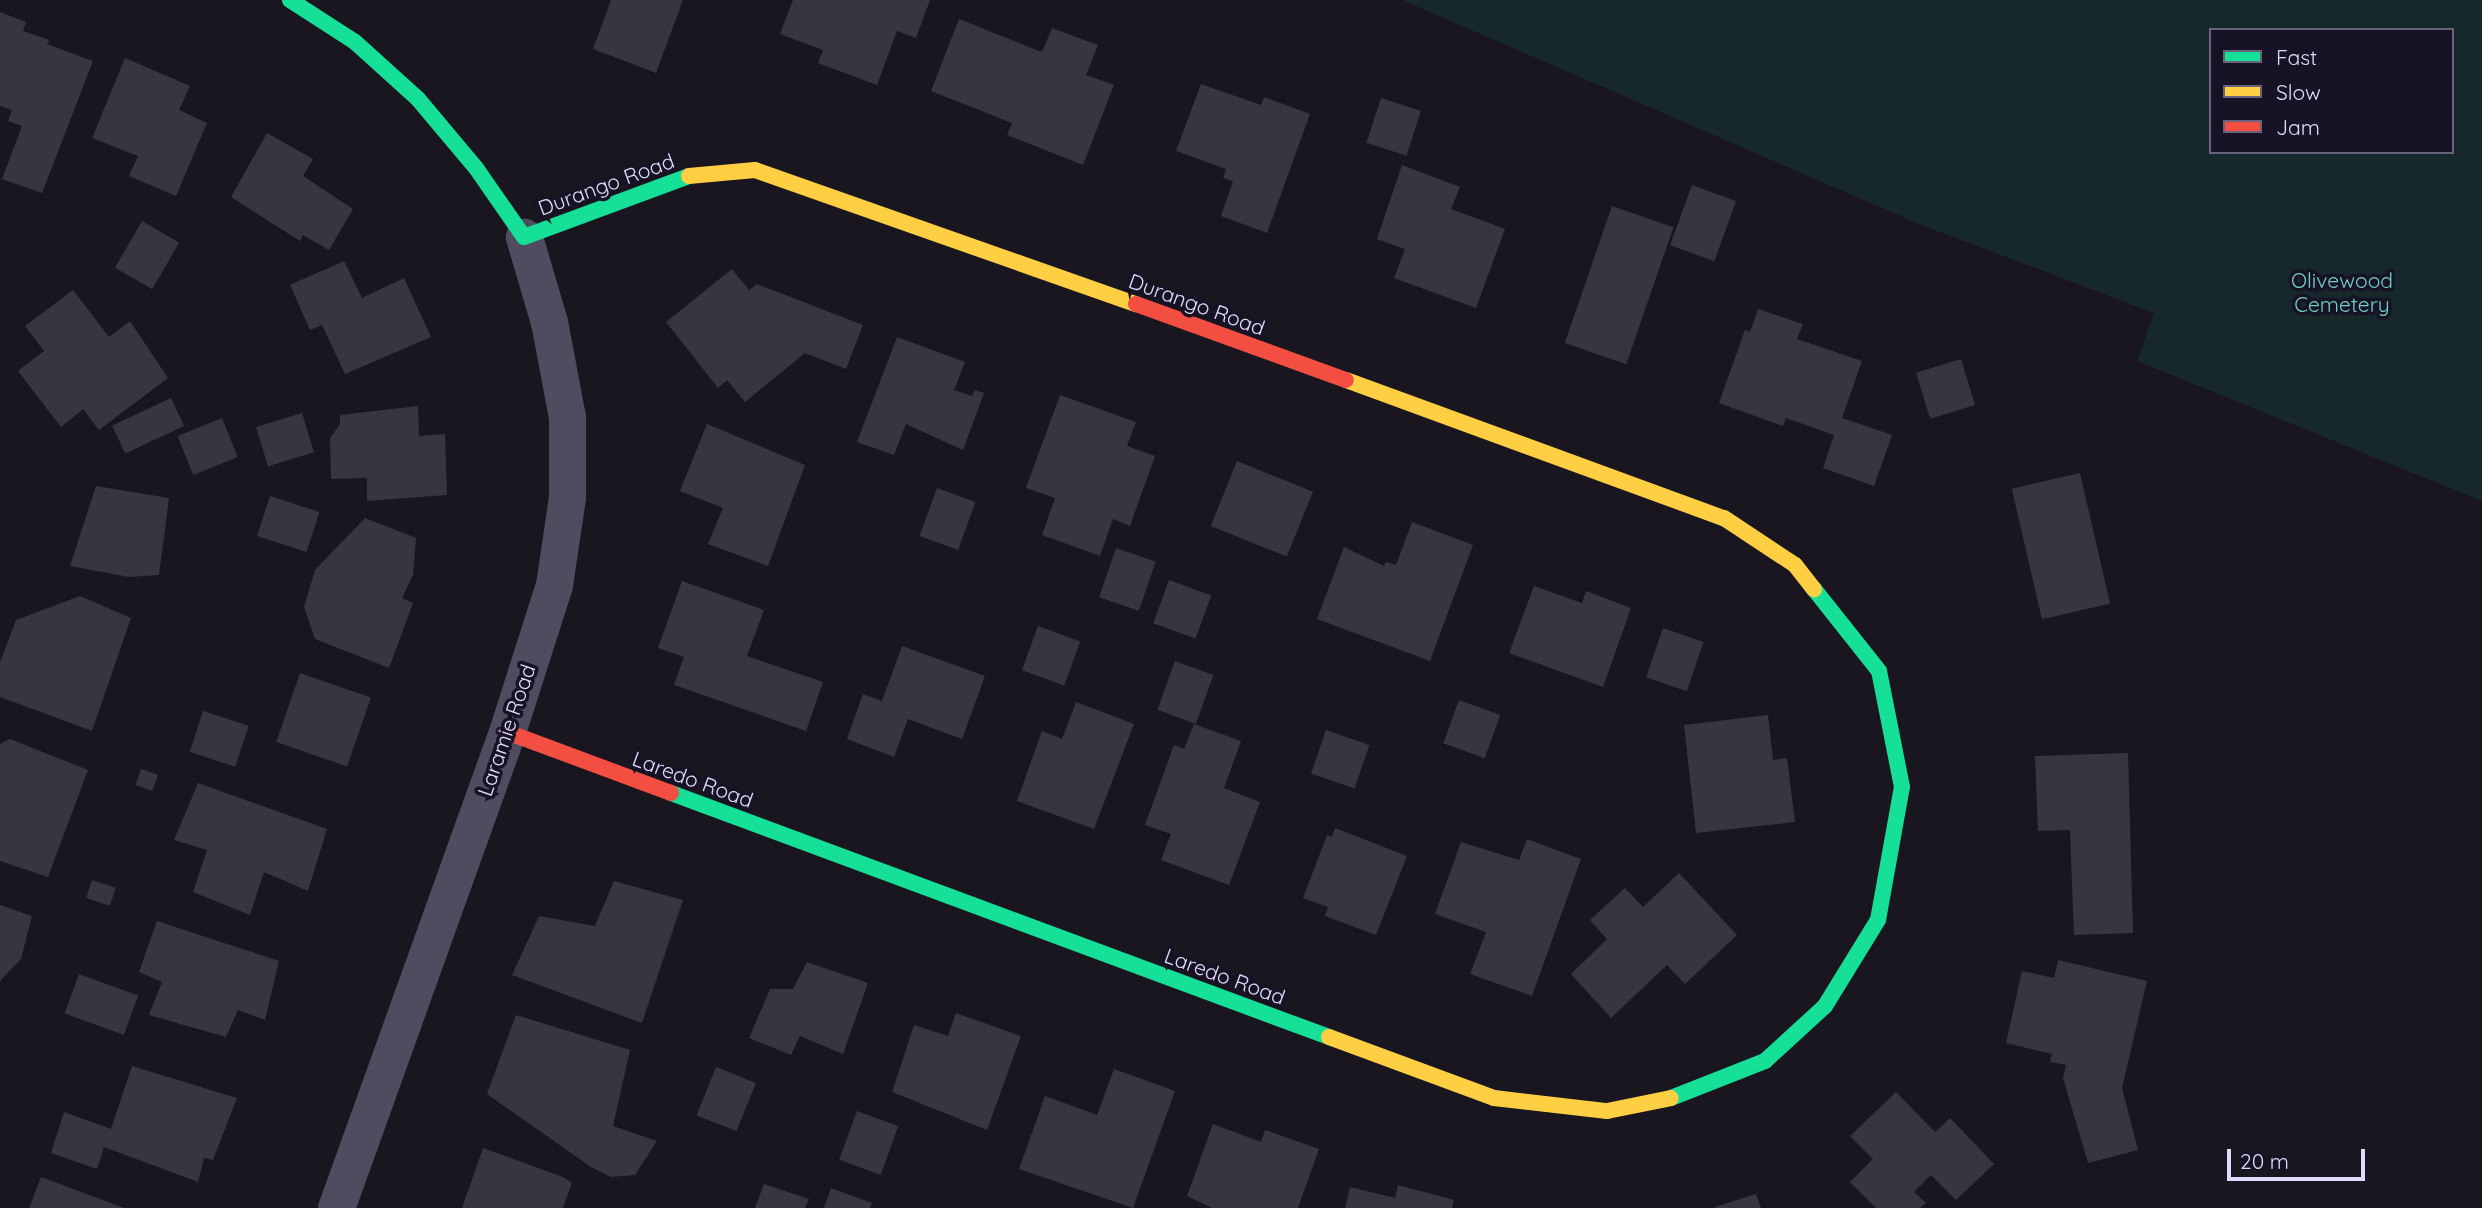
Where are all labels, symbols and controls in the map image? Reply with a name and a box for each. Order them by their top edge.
legend [2209,28,2454,154]
text: Fast [2276,44,2317,70]
text: Slow [2276,79,2321,105]
text: Jam [2276,114,2320,140]
street label: Durango Road [535,148,677,220]
park label: Olivewood Cemetery [2291,267,2393,317]
street label: Durango Road [1126,268,1268,340]
street label: Laramie Road [472,661,540,799]
street label: Laredo Road [629,746,757,812]
street label: Laredo Road [1161,943,1289,1009]
scale bar [2230,1134,2368,1178]
text: 20 m [2240,1148,2289,1174]

